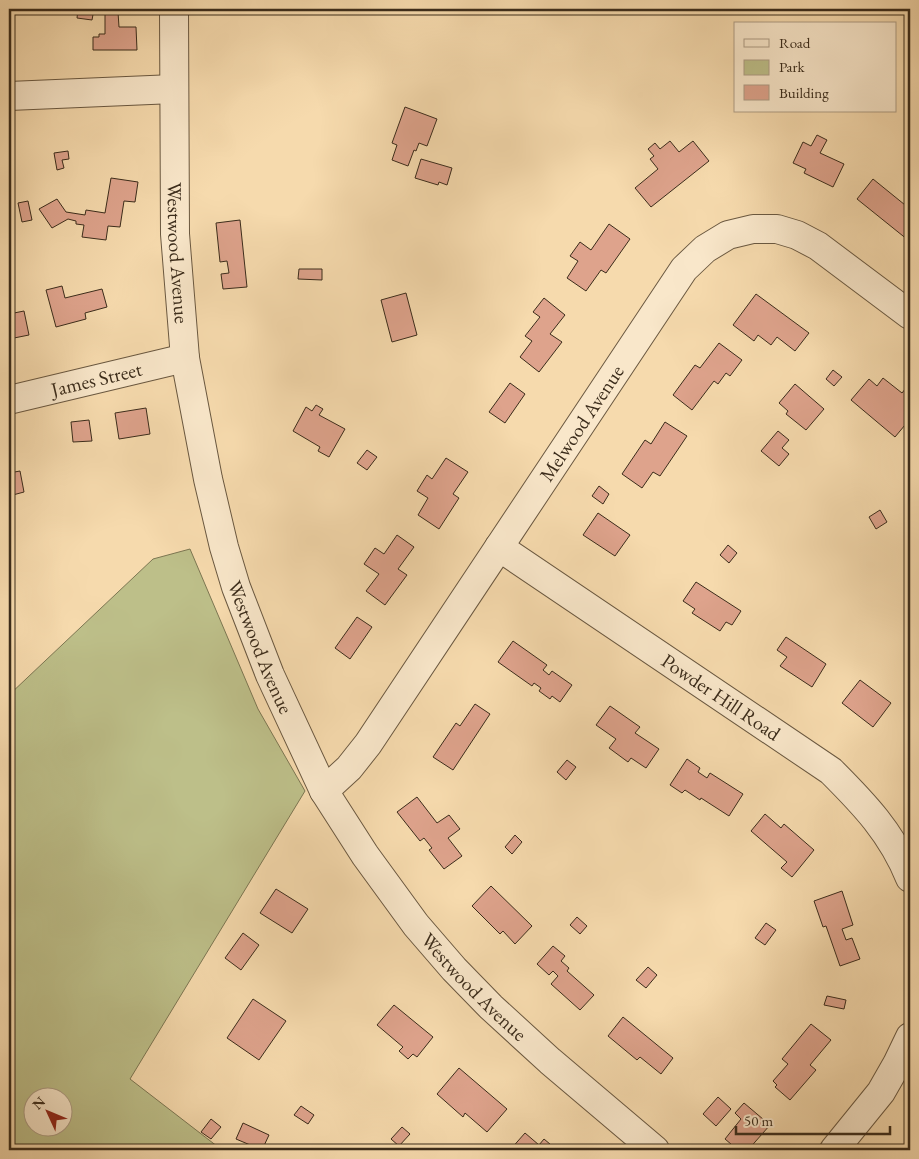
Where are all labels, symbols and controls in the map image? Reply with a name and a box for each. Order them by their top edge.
legend [734,22,896,112]
text: Road [779,33,811,52]
text: Park [779,57,806,76]
text: Building [779,83,829,102]
street label: Westwood Avenue [162,182,195,325]
street label: James Street [47,356,145,403]
street label: Melwood Avenue [533,360,630,486]
street label: Westwood Avenue [222,577,299,718]
street label: Powder Hill Road [657,647,786,747]
street label: Westwood Avenue [415,927,533,1047]
north arrow [22,1086,72,1136]
text: N [28,1092,50,1113]
scale bar [736,1104,890,1136]
text: 50 m [744,1111,773,1130]

